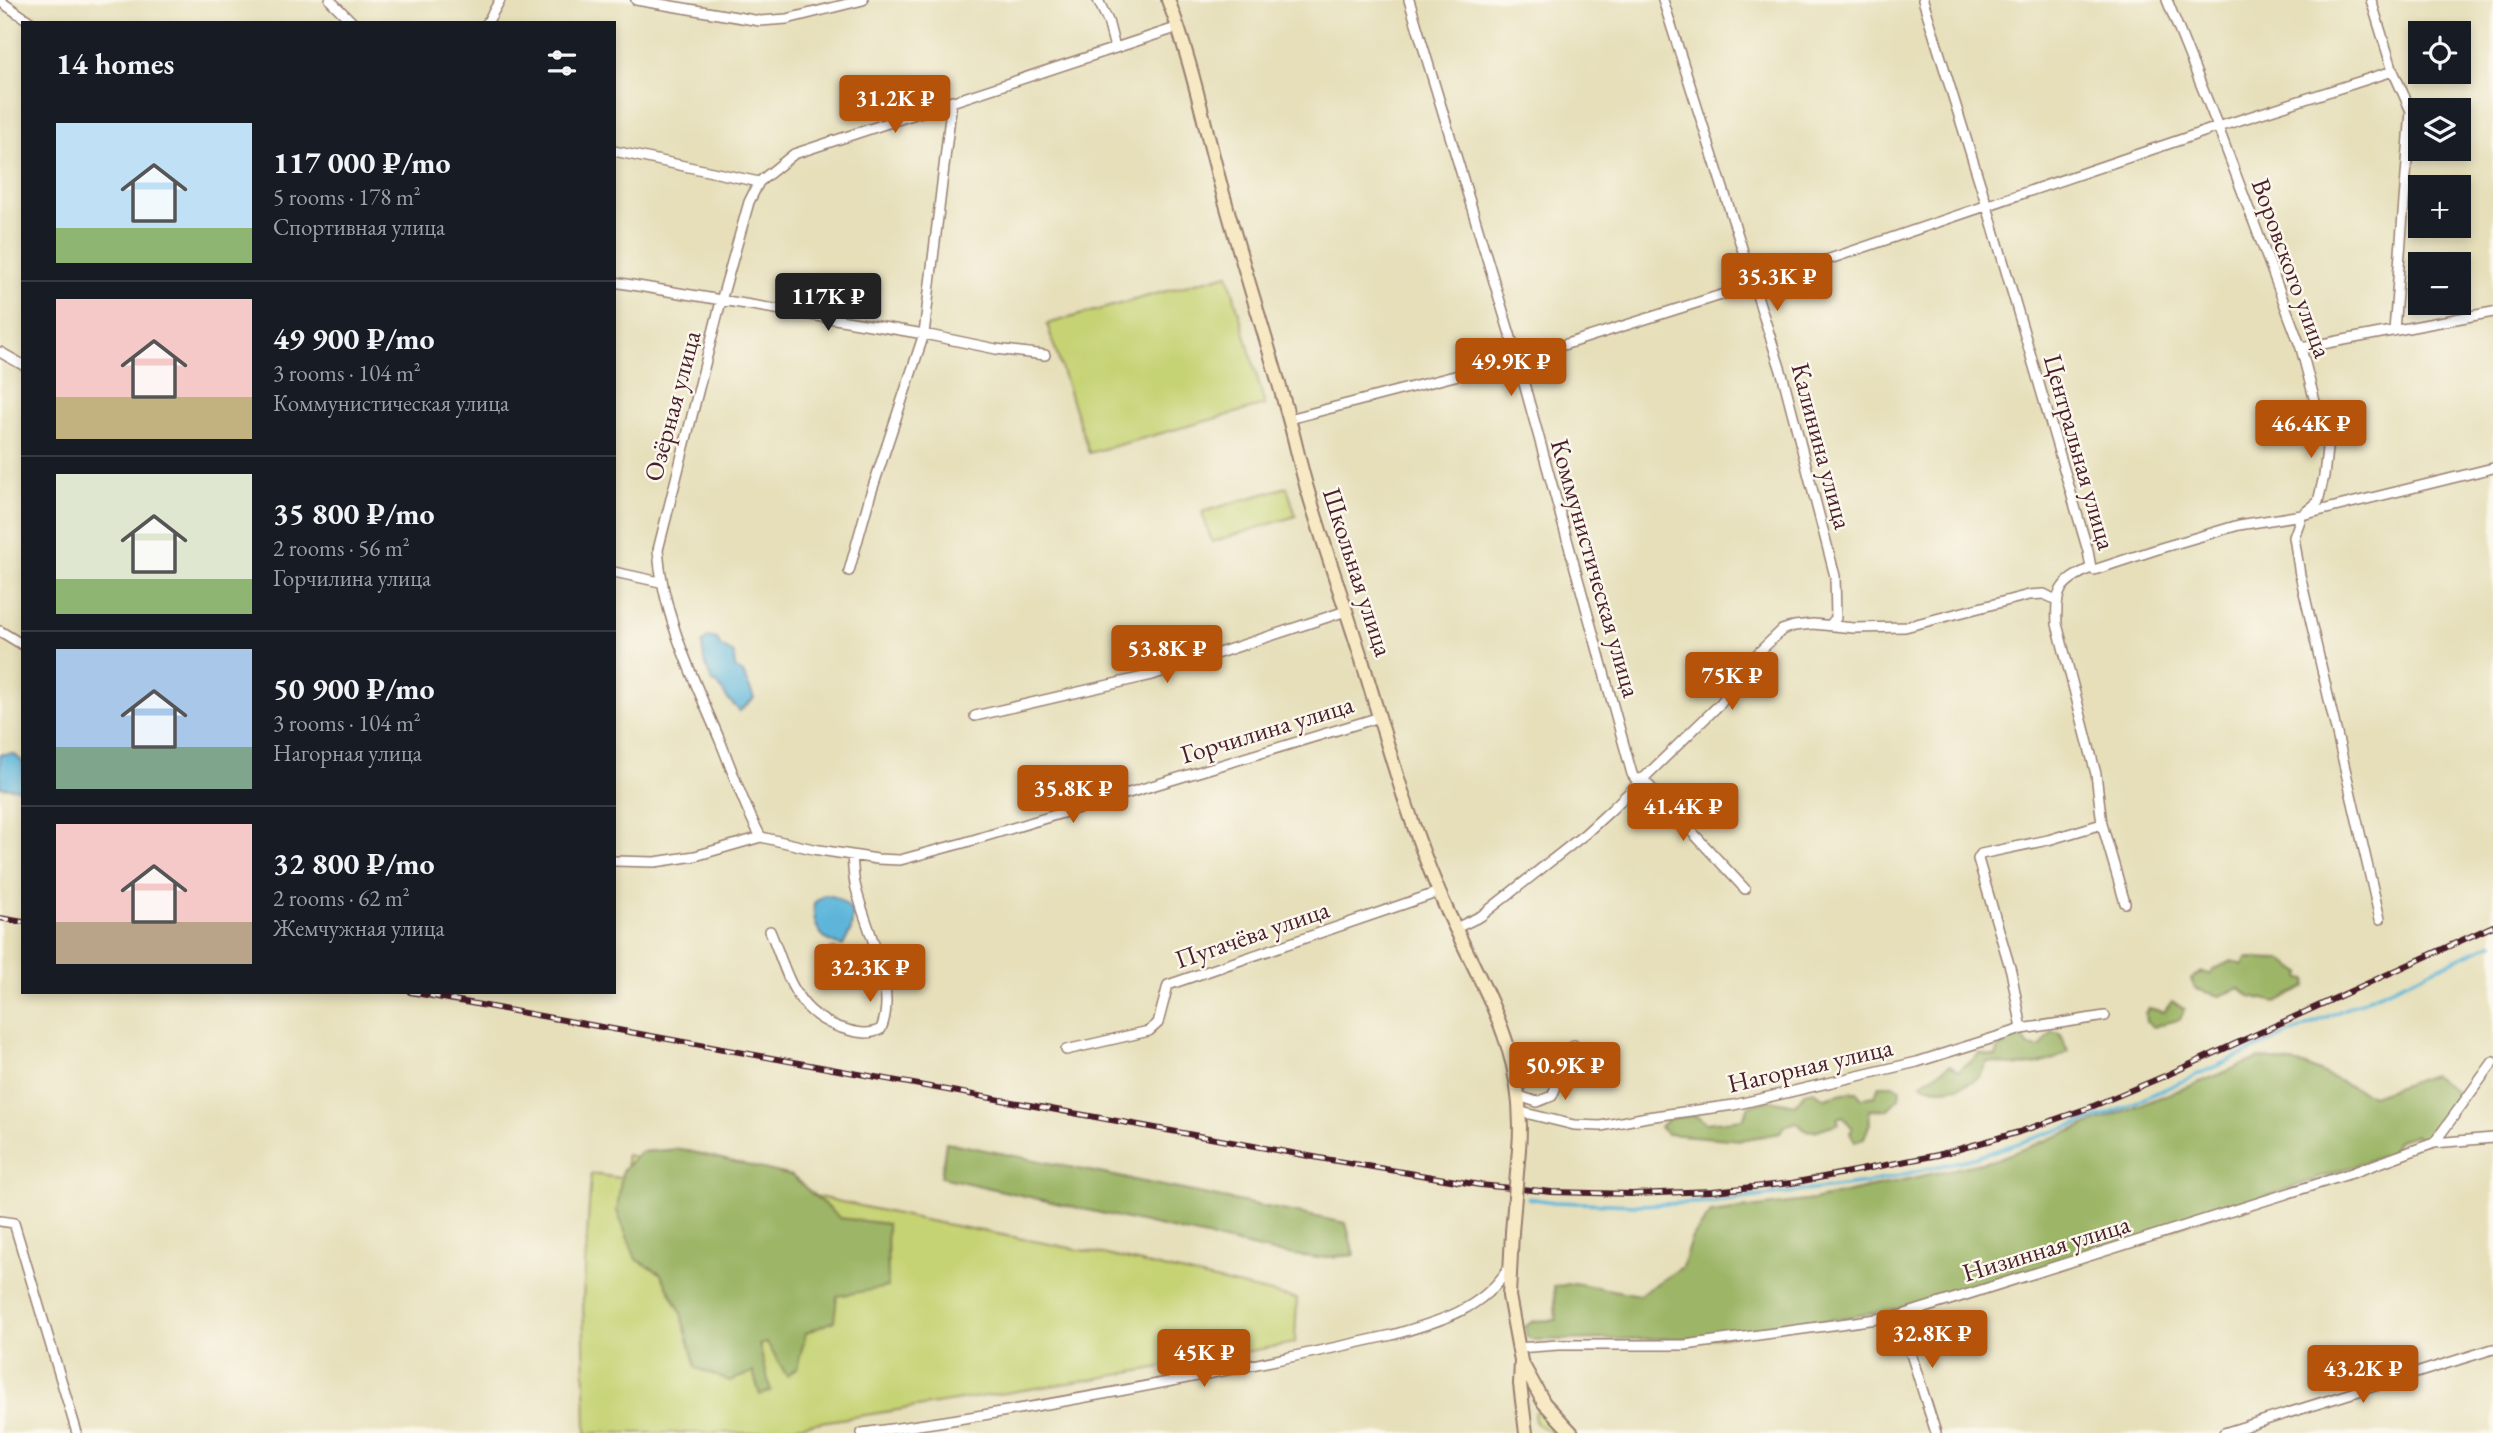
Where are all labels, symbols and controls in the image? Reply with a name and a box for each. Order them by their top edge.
map controls [2408,21,2471,315]
button: locate [2408,21,2471,84]
text: 14 homes [56,44,174,83]
icon: filters [543,44,581,82]
pin: 31.2K ₽ [830,76,960,135]
text: 31.2K ₽ [855,83,935,113]
button: layers [2408,98,2471,161]
text: 117 000 ₽/mo [273,143,451,182]
icon: home [112,151,196,235]
street label: Воровского улица [2244,174,2340,363]
button: + [2408,175,2471,238]
text: 5 rooms · 178 m² [273,182,421,212]
text: Спортивная улица [273,212,445,242]
button: − [2408,252,2471,315]
pin: 35.3K ₽ [1712,254,1842,313]
text: 35.3K ₽ [1737,261,1817,291]
pin: 117K ₽ [771,274,885,333]
text: 117K ₽ [791,281,865,311]
text: 49 900 ₽/mo [273,319,435,358]
street label: Озёрная улица [636,326,709,485]
icon: home [112,327,196,411]
pin: 49.9K ₽ [1446,338,1576,398]
text: 49.9K ₽ [1471,346,1551,376]
street label: Центральная улица [2036,350,2124,554]
text: 3 rooms · 104 m² [273,358,421,388]
street label: Калинина улица [1783,359,1861,534]
text: Коммунистическая улица [273,388,509,418]
pin: 46.4K ₽ [2246,400,2376,460]
text: 46.4K ₽ [2271,408,2351,438]
street label: Коммунистическая улица [1543,435,1649,702]
street label: Школьная улица [1315,483,1401,661]
text: 35 800 ₽/mo [273,494,435,533]
icon: home [112,502,196,586]
text: 2 rooms · 56 m² [273,533,410,563]
text: Горчилина улица [273,563,431,593]
pin: 53.8K ₽ [1102,626,1232,685]
text: 53.8K ₽ [1127,633,1207,663]
pin: 75K ₽ [1683,652,1781,712]
text: 75K ₽ [1701,660,1763,690]
text: 50 900 ₽/mo [273,669,435,708]
icon: home [112,677,196,761]
street label: Горчилина улица [1176,686,1358,771]
text: 3 rooms · 104 m² [273,708,421,738]
text: Нагорная улица [273,738,422,768]
pin: 35.8K ₽ [1008,766,1138,825]
text: 35.8K ₽ [1033,773,1113,803]
pin: 41.4K ₽ [1618,784,1748,843]
text: 41.4K ₽ [1643,791,1723,821]
text: 32 800 ₽/mo [273,844,435,883]
icon: home [112,852,196,936]
text: 2 rooms · 62 m² [273,883,410,913]
street label: Пугачёва улица [1170,892,1334,976]
text: Жемчужная улица [273,913,445,943]
pin: 32.3K ₽ [805,944,935,1004]
text: 32.3K ₽ [830,952,910,982]
street label: Нагорная улица [1724,1029,1896,1101]
pin: 50.9K ₽ [1500,1042,1630,1102]
text: 50.9K ₽ [1525,1050,1605,1080]
street label: Низинная улица [1958,1206,2134,1290]
pin: 32.8K ₽ [1867,1310,1997,1370]
text: 32.8K ₽ [1892,1318,1972,1348]
pin: 45K ₽ [1155,1330,1253,1389]
text: 45K ₽ [1173,1337,1235,1367]
pin: 43.2K ₽ [2298,1346,2428,1405]
text: 43.2K ₽ [2323,1353,2403,1383]

